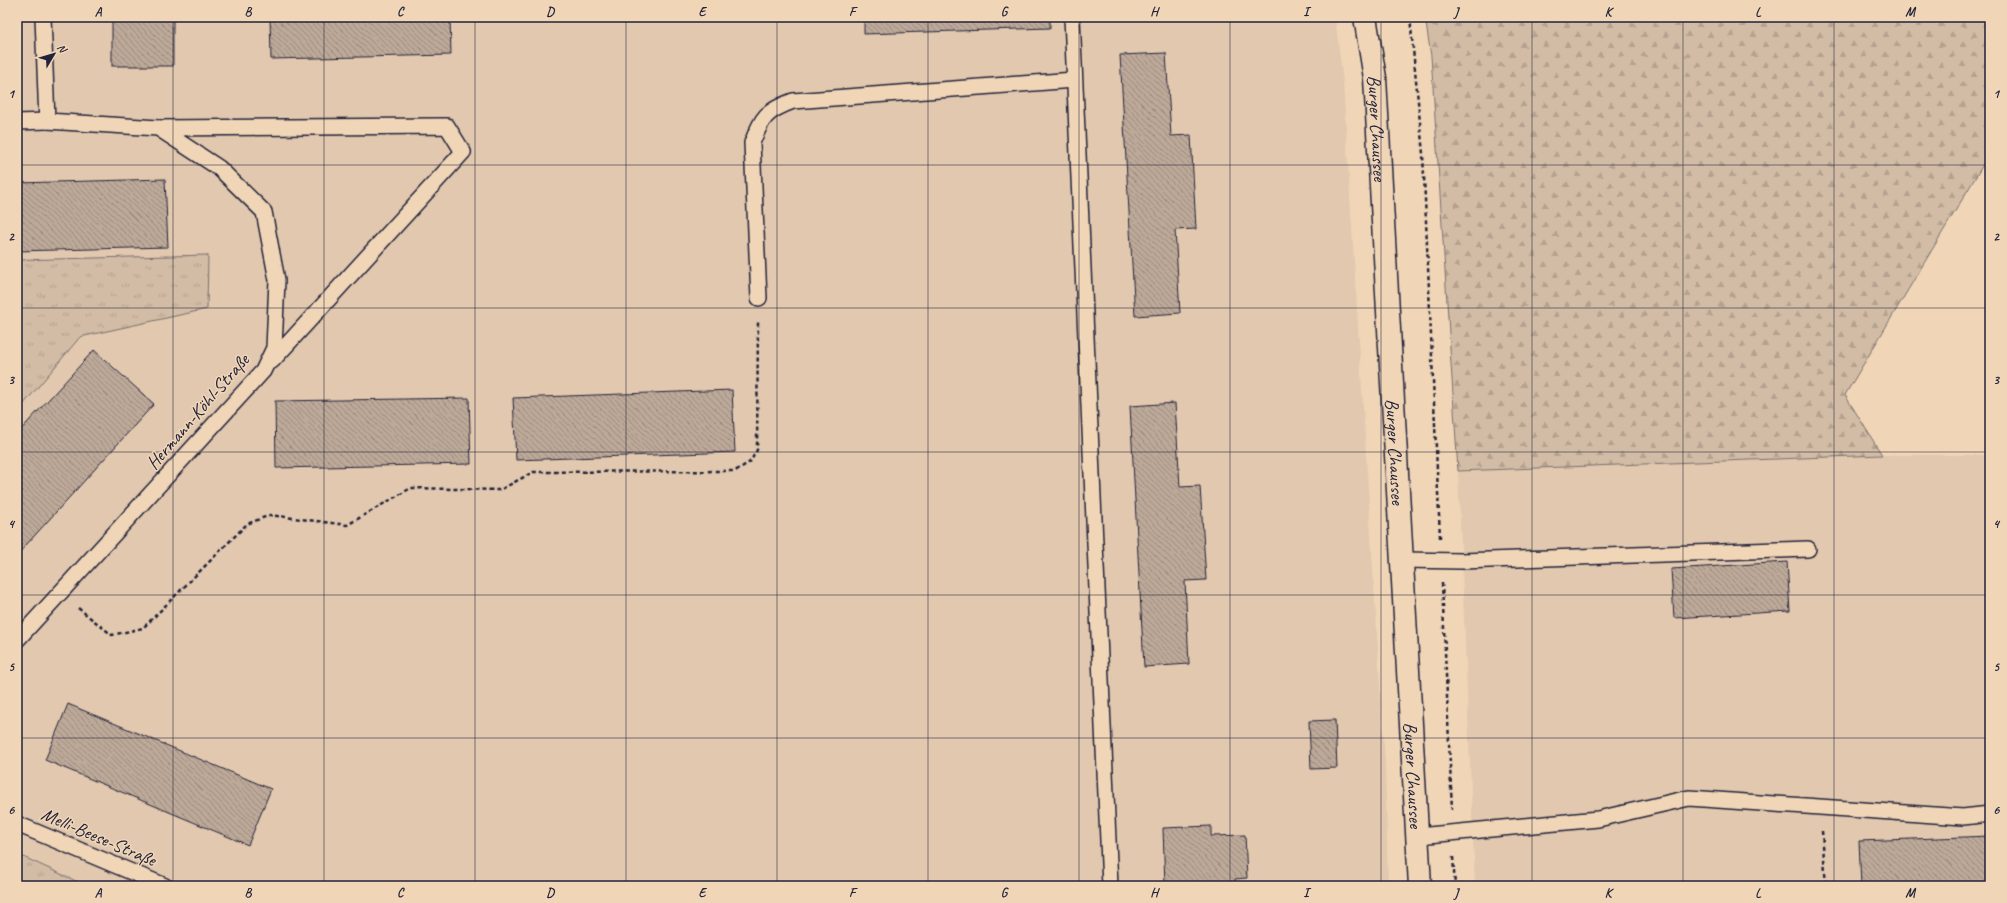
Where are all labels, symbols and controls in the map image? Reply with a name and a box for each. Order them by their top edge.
text: A [95,4,103,20]
text: B [245,4,253,20]
text: C [397,4,405,20]
text: D [546,4,555,20]
text: E [699,4,708,20]
text: F [849,4,858,20]
text: G [1001,4,1009,20]
text: H [1150,4,1160,20]
text: I [1303,4,1312,20]
text: J [1453,4,1460,20]
text: K [1605,4,1615,20]
text: L [1755,4,1762,20]
text: M [1905,4,1916,20]
north arrow [34,34,74,74]
text: N [54,41,71,57]
street label: Burger Chaussee [1362,75,1392,184]
text: 1 [8,86,16,102]
text: 1 [1993,86,2001,102]
text: 2 [8,229,15,245]
text: 2 [1993,229,2000,245]
street label: Hermann-Köhl-Straße [141,348,256,474]
text: 3 [8,372,15,388]
text: 3 [1993,372,2000,388]
street label: Burger Chaussee [1380,398,1410,507]
text: 4 [8,516,16,532]
text: 4 [1993,516,2001,532]
text: 5 [8,659,15,675]
text: 5 [1993,659,2000,675]
street label: Burger Chaussee [1398,722,1428,831]
text: 6 [8,802,15,818]
street label: Melli-Beese-Straße [38,802,161,873]
text: 6 [1993,802,2000,818]
text: A [95,885,103,901]
text: B [245,885,253,901]
text: C [397,885,405,901]
text: D [546,885,555,901]
text: E [699,885,708,901]
text: F [849,885,858,901]
text: G [1001,885,1009,901]
text: H [1150,885,1160,901]
text: I [1303,885,1312,901]
text: J [1453,885,1460,901]
text: K [1605,885,1615,901]
text: L [1755,885,1762,901]
text: M [1905,885,1916,901]

